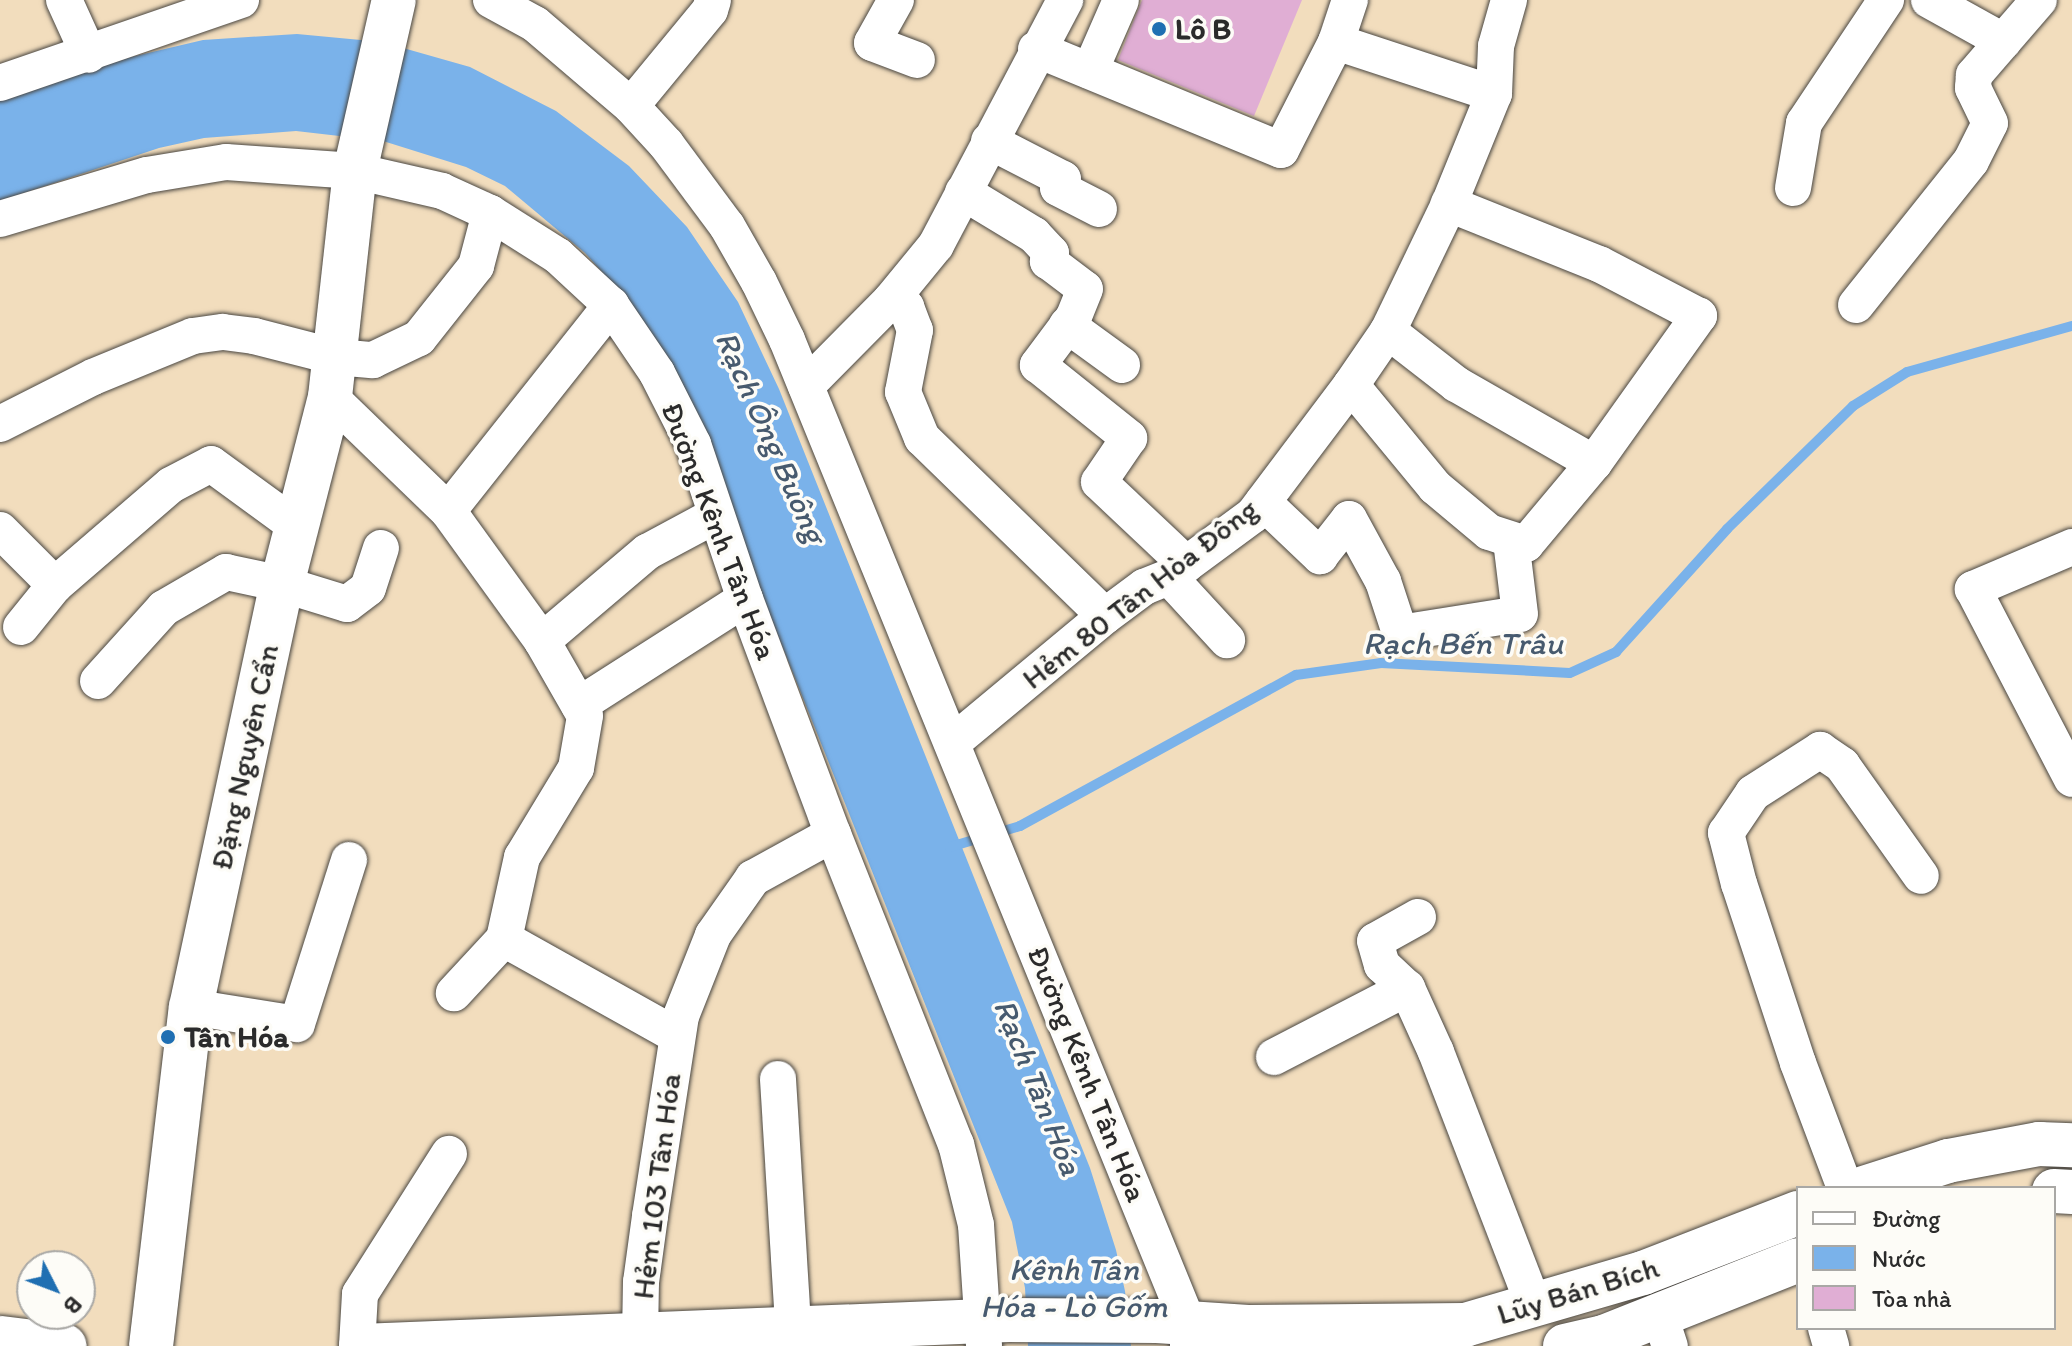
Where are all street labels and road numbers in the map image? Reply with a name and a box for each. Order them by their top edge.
street label: Đường Kênh Tân Hóa [654,399,784,663]
street label: Hẻm 80 Tân Hòa Đông [1015,491,1265,697]
street label: Đặng Nguyên Cẩn [203,640,287,874]
street label: Đường Kênh Tân Hóa [1020,942,1154,1206]
street label: Hẻm 103 Tân Hóa [625,1071,689,1301]
street label: Lũy Bán Bích [1493,1249,1663,1333]

